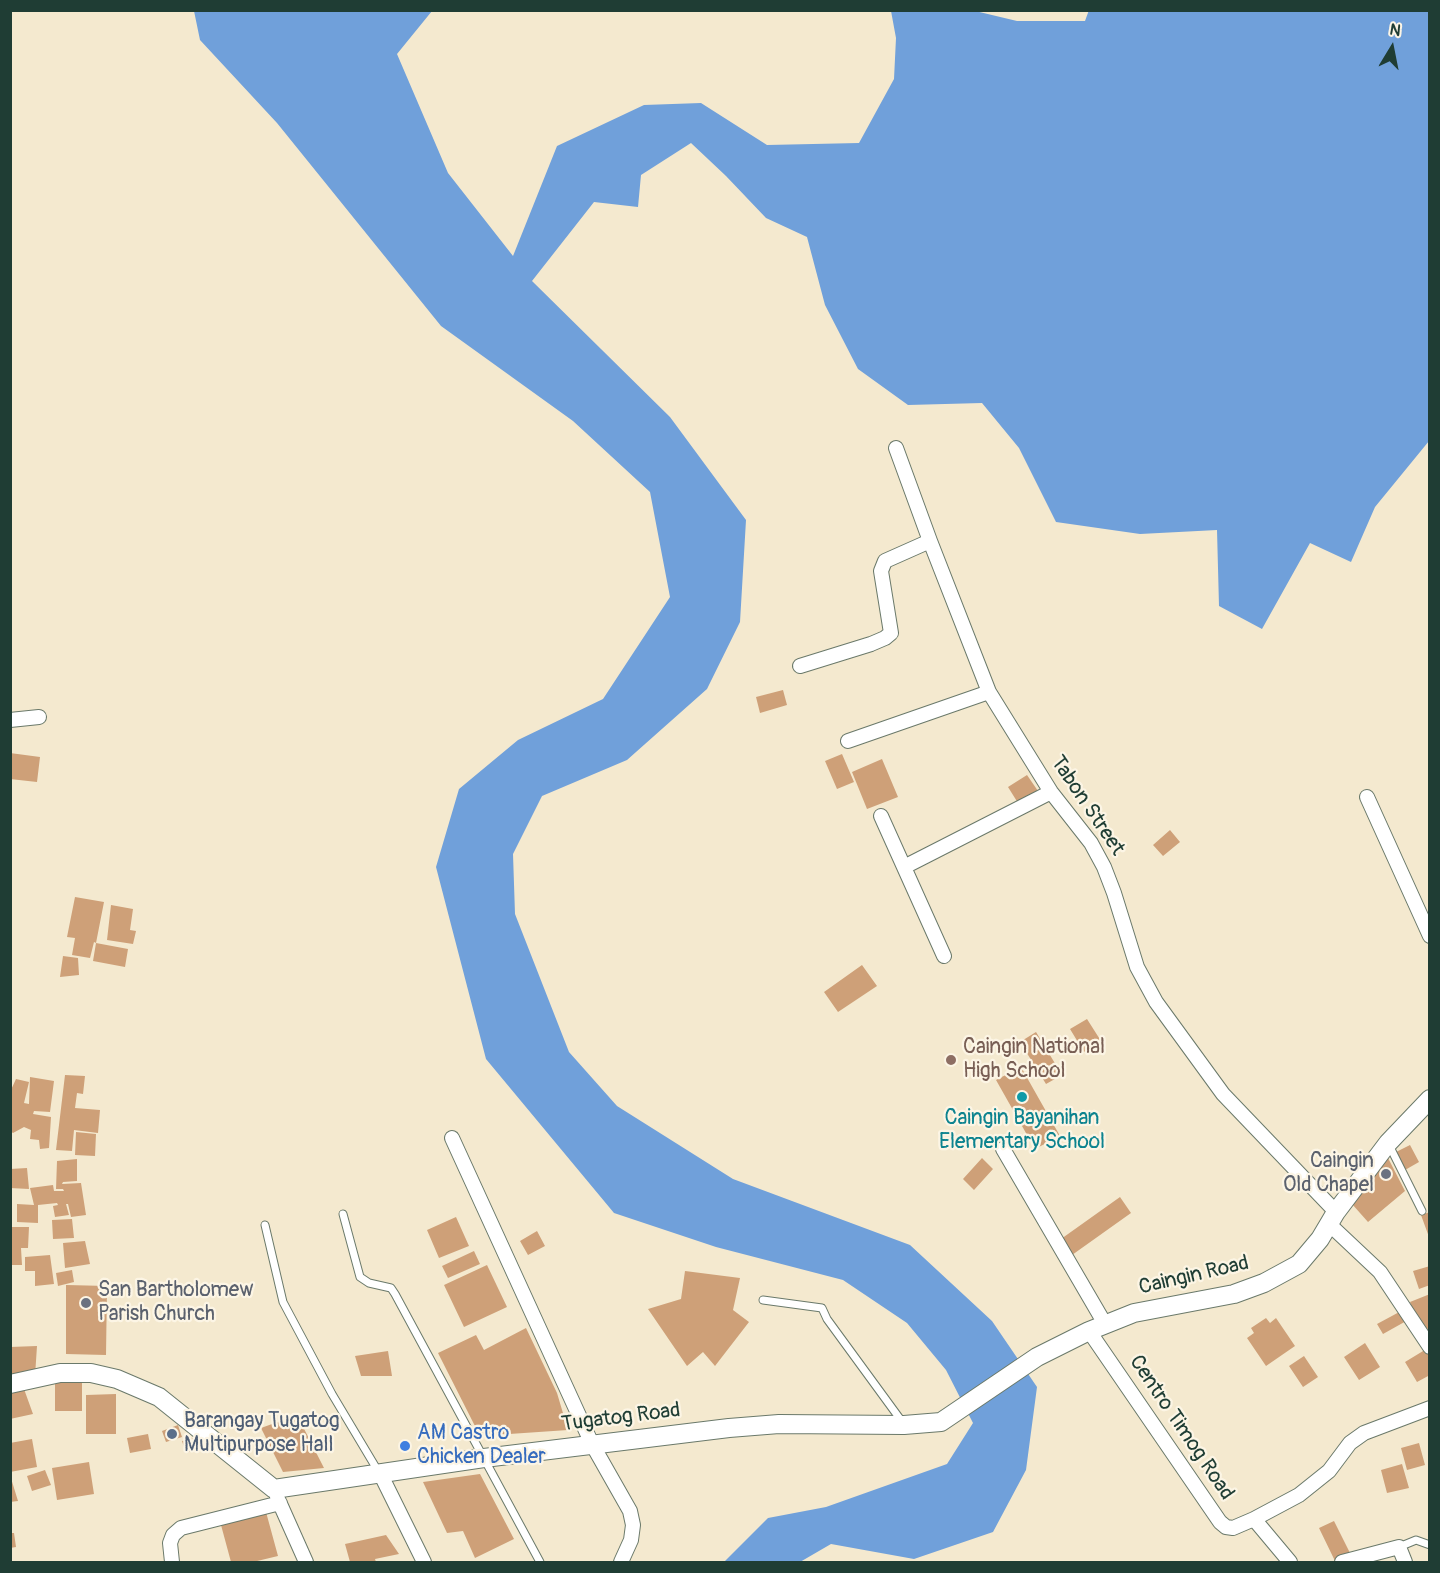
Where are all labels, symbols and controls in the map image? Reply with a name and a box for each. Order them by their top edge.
north arrow [1362,18,1422,78]
text: N [1388,19,1402,41]
street label: Tabon Street [1044,751,1130,861]
place label: Caingin National High School [963,1035,1105,1085]
marker: Caingin National High School [944,1053,958,1067]
marker: Caingin Bayanihan Elementary School [1015,1090,1029,1104]
place label: Caingin Bayanihan Elementary School [939,1106,1105,1156]
place label: Caingin Old Chapel [1283,1149,1374,1199]
marker: Caingin Old Chapel [1379,1167,1393,1181]
street label: Caingin Road [1137,1251,1251,1301]
place label: San Bartholomew Parish Church [98,1278,253,1328]
marker: San Bartholomew Parish Church [79,1296,93,1310]
street label: Centro Timog Road [1123,1351,1239,1505]
street label: Tugatog Road [560,1398,682,1438]
place label: Barangay Tugatog Multipurpose Hall [184,1409,340,1459]
place label: AM Castro Chicken Dealer [417,1421,546,1471]
marker: Barangay Tugatog Multipurpose Hall [165,1427,179,1441]
marker: AM Castro Chicken Dealer [398,1439,412,1453]

